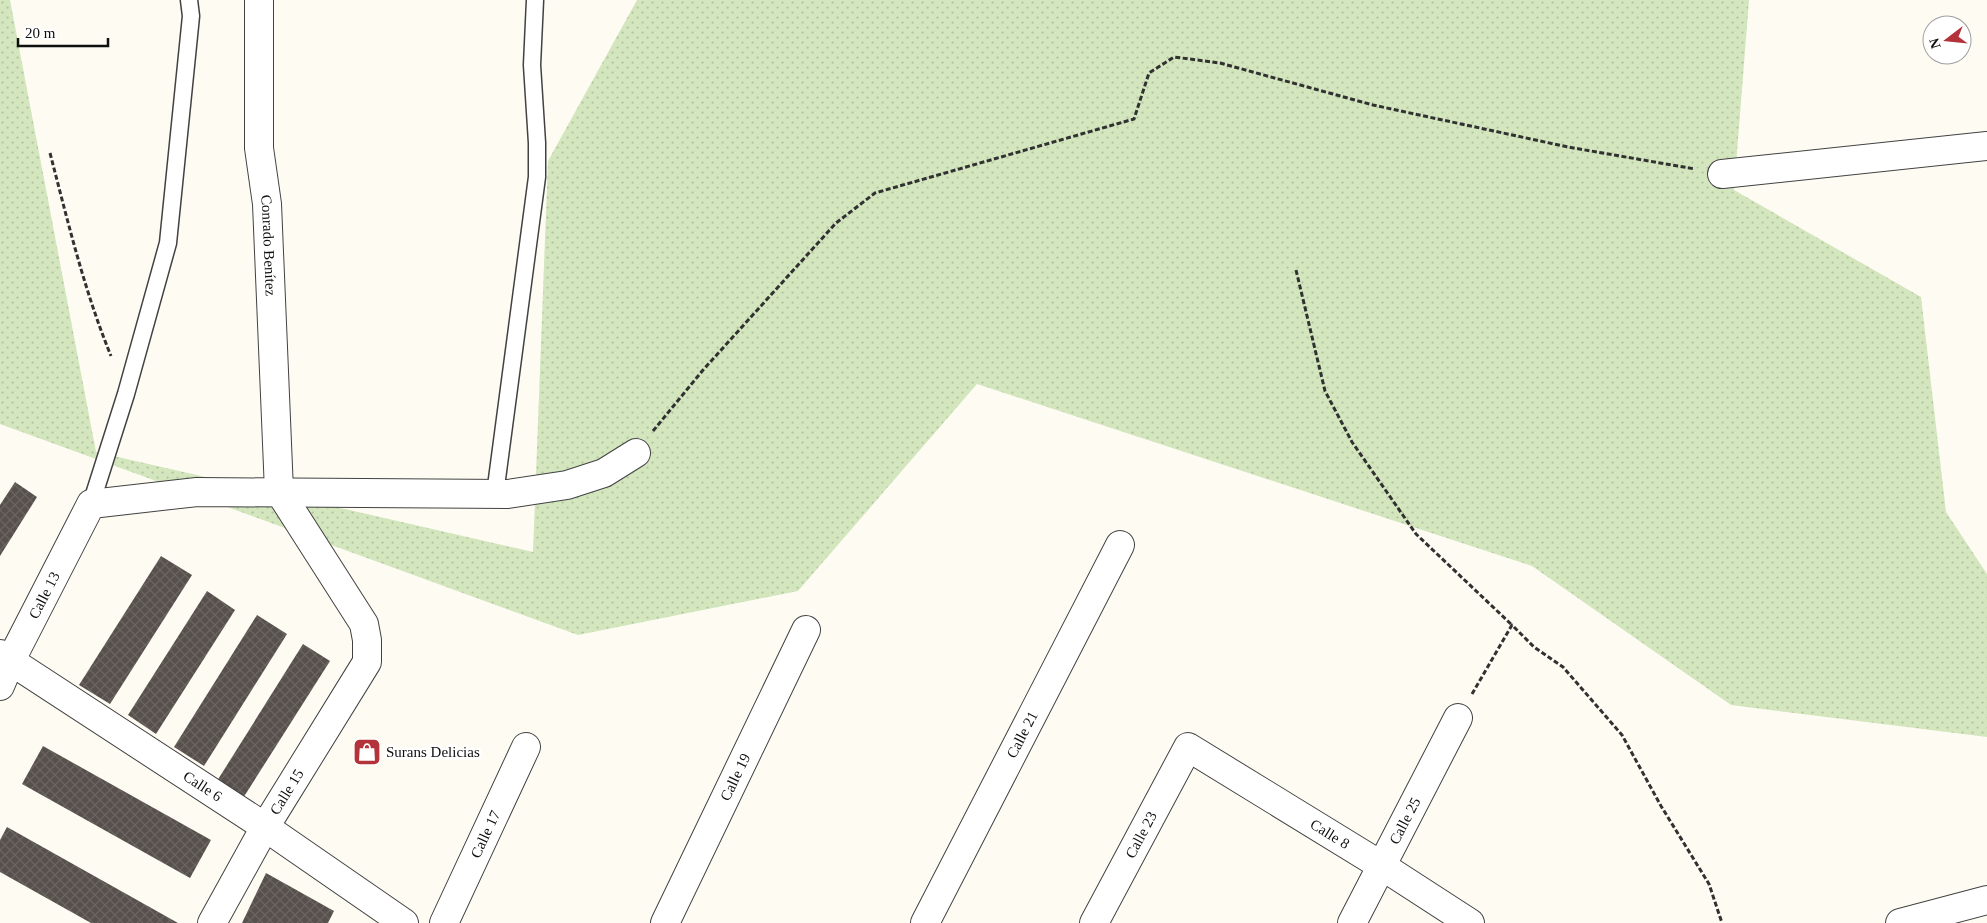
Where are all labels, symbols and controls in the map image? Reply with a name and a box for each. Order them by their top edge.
scale bar [18,15,108,47]
north arrow [1922,15,1972,65]
text: 20 m [25,25,56,41]
text: N [1926,37,1944,50]
street label: Conrado Benítez [258,194,279,297]
street label: Calle 13 [26,569,63,621]
street label: Calle 21 [1004,709,1041,761]
shop icon: Surans Delicias [352,737,382,767]
place label: Surans Delicias [386,744,480,760]
street label: Calle 19 [717,751,753,803]
street label: Calle 15 [267,766,307,817]
street label: Calle 6 [180,768,225,805]
street label: Calle 25 [1386,795,1424,847]
street label: Calle 17 [467,807,504,860]
street label: Calle 23 [1122,809,1160,861]
street label: Calle 8 [1307,816,1352,852]

